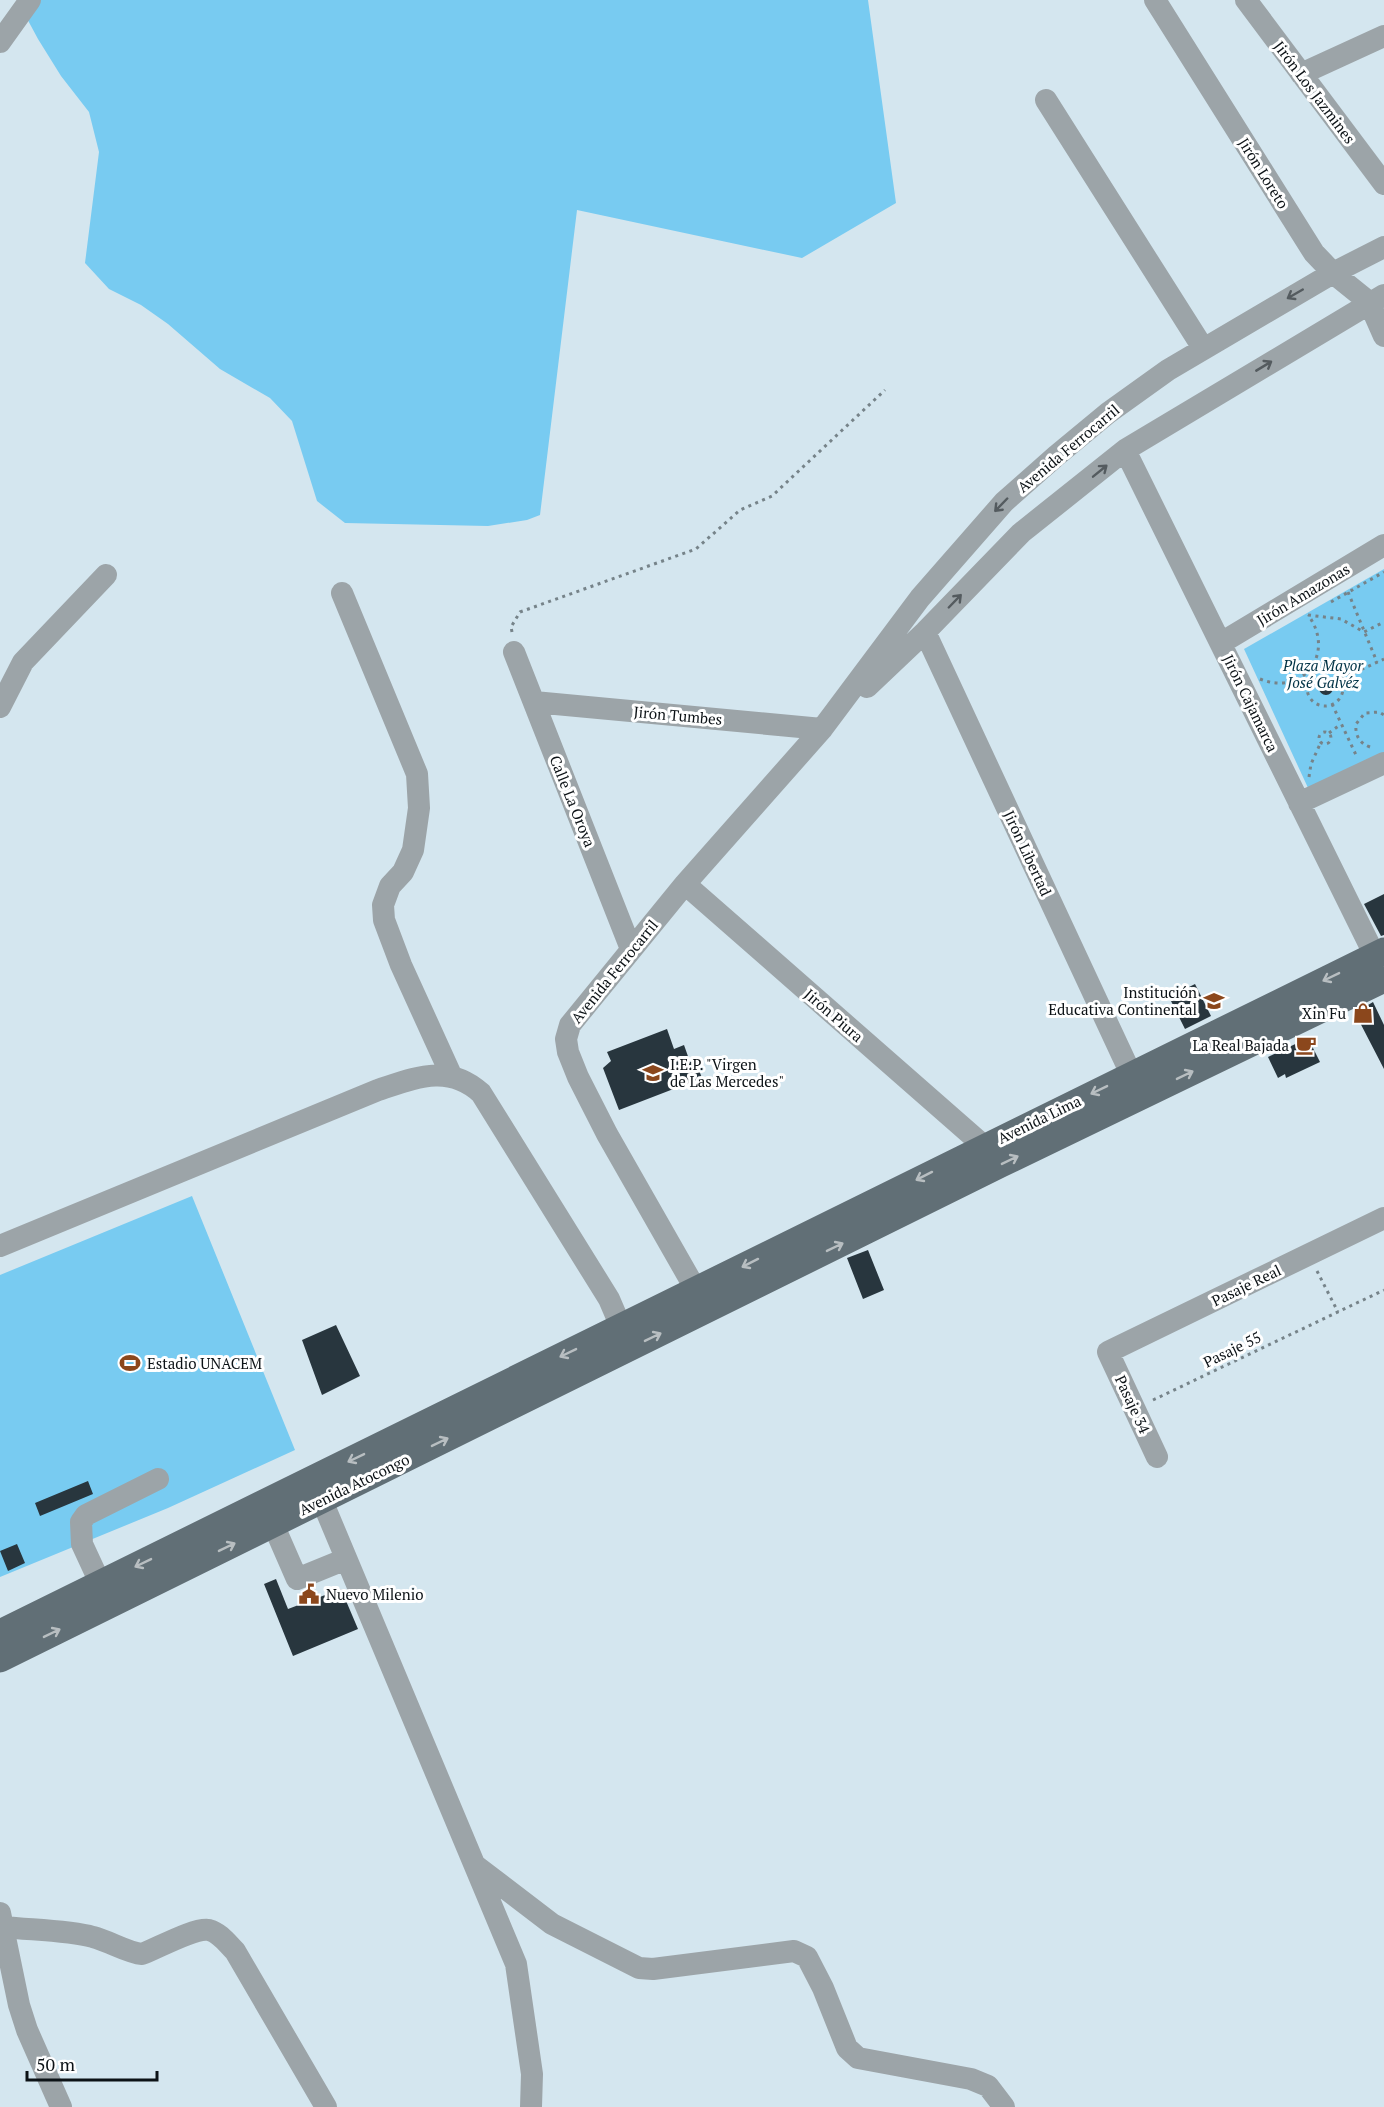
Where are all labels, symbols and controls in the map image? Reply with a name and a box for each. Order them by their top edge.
street label: Jirón Los Jazmines [1270,37,1360,147]
street label: Jirón Loreto [1234,134,1294,212]
one-way arrow [1287,289,1304,301]
one-way arrow [1255,359,1272,371]
street label: Avenida Ferrocarril [1013,399,1123,497]
one-way arrow [1091,464,1107,477]
one-way arrow [994,498,1009,513]
street label: Jirón Amazonas [1253,558,1353,630]
one-way arrow [948,594,962,609]
street label: Jirón Cajamarca [1219,651,1283,755]
park label: Plaza Mayor José Galvéz [1282,655,1364,692]
street label: Jirón Tumbes [633,701,723,729]
street label: Calle La Oroya [546,752,601,850]
street label: Jirón Libertad [1000,807,1056,899]
street label: Avenida Ferrocarril [566,915,662,1027]
one-way arrow [1323,971,1341,983]
place label: Institución Educativa Continental [1048,982,1197,1019]
street label: Jirón Piura [800,984,868,1046]
school or university icon: Institución Educativa Continental [1202,989,1226,1013]
shop icon: Xin Fu [1351,1001,1375,1025]
place label: Xin Fu [1302,1003,1346,1023]
cafe icon: La Real Bajada [1294,1033,1318,1057]
place label: La Real Bajada [1192,1035,1289,1055]
place label: I.E.P. "Virgen de Las Mercedes" [670,1054,784,1091]
school or university icon: I.E.P. "Virgen de Las Mercedes" [641,1061,665,1085]
one-way arrow [1176,1069,1194,1081]
one-way arrow [1091,1084,1109,1096]
street label: Avenida Lima [994,1090,1084,1148]
one-way arrow [1000,1154,1018,1166]
one-way arrow [916,1170,934,1182]
one-way arrow [826,1241,844,1252]
one-way arrow [742,1257,759,1269]
street label: Pasaje Real [1208,1260,1284,1310]
street label: Pasaje 55 [1200,1326,1264,1372]
one-way arrow [643,1331,661,1343]
one-way arrow [560,1348,578,1359]
sports icon: Estadio UNACEM [118,1351,142,1375]
place label: Estadio UNACEM [147,1353,262,1373]
street label: Pasaje 34 [1111,1372,1155,1436]
one-way arrow [430,1435,448,1447]
street label: Avenida Atocongo [296,1449,412,1519]
one-way arrow [347,1453,365,1464]
one-way arrow [218,1540,236,1552]
one-way arrow [135,1557,153,1569]
public building icon: Nuevo Milenio [297,1582,321,1606]
place label: Nuevo Milenio [326,1584,423,1604]
one-way arrow [43,1627,61,1639]
scale bar [27,2044,158,2082]
text: 50 m [36,2052,76,2076]

